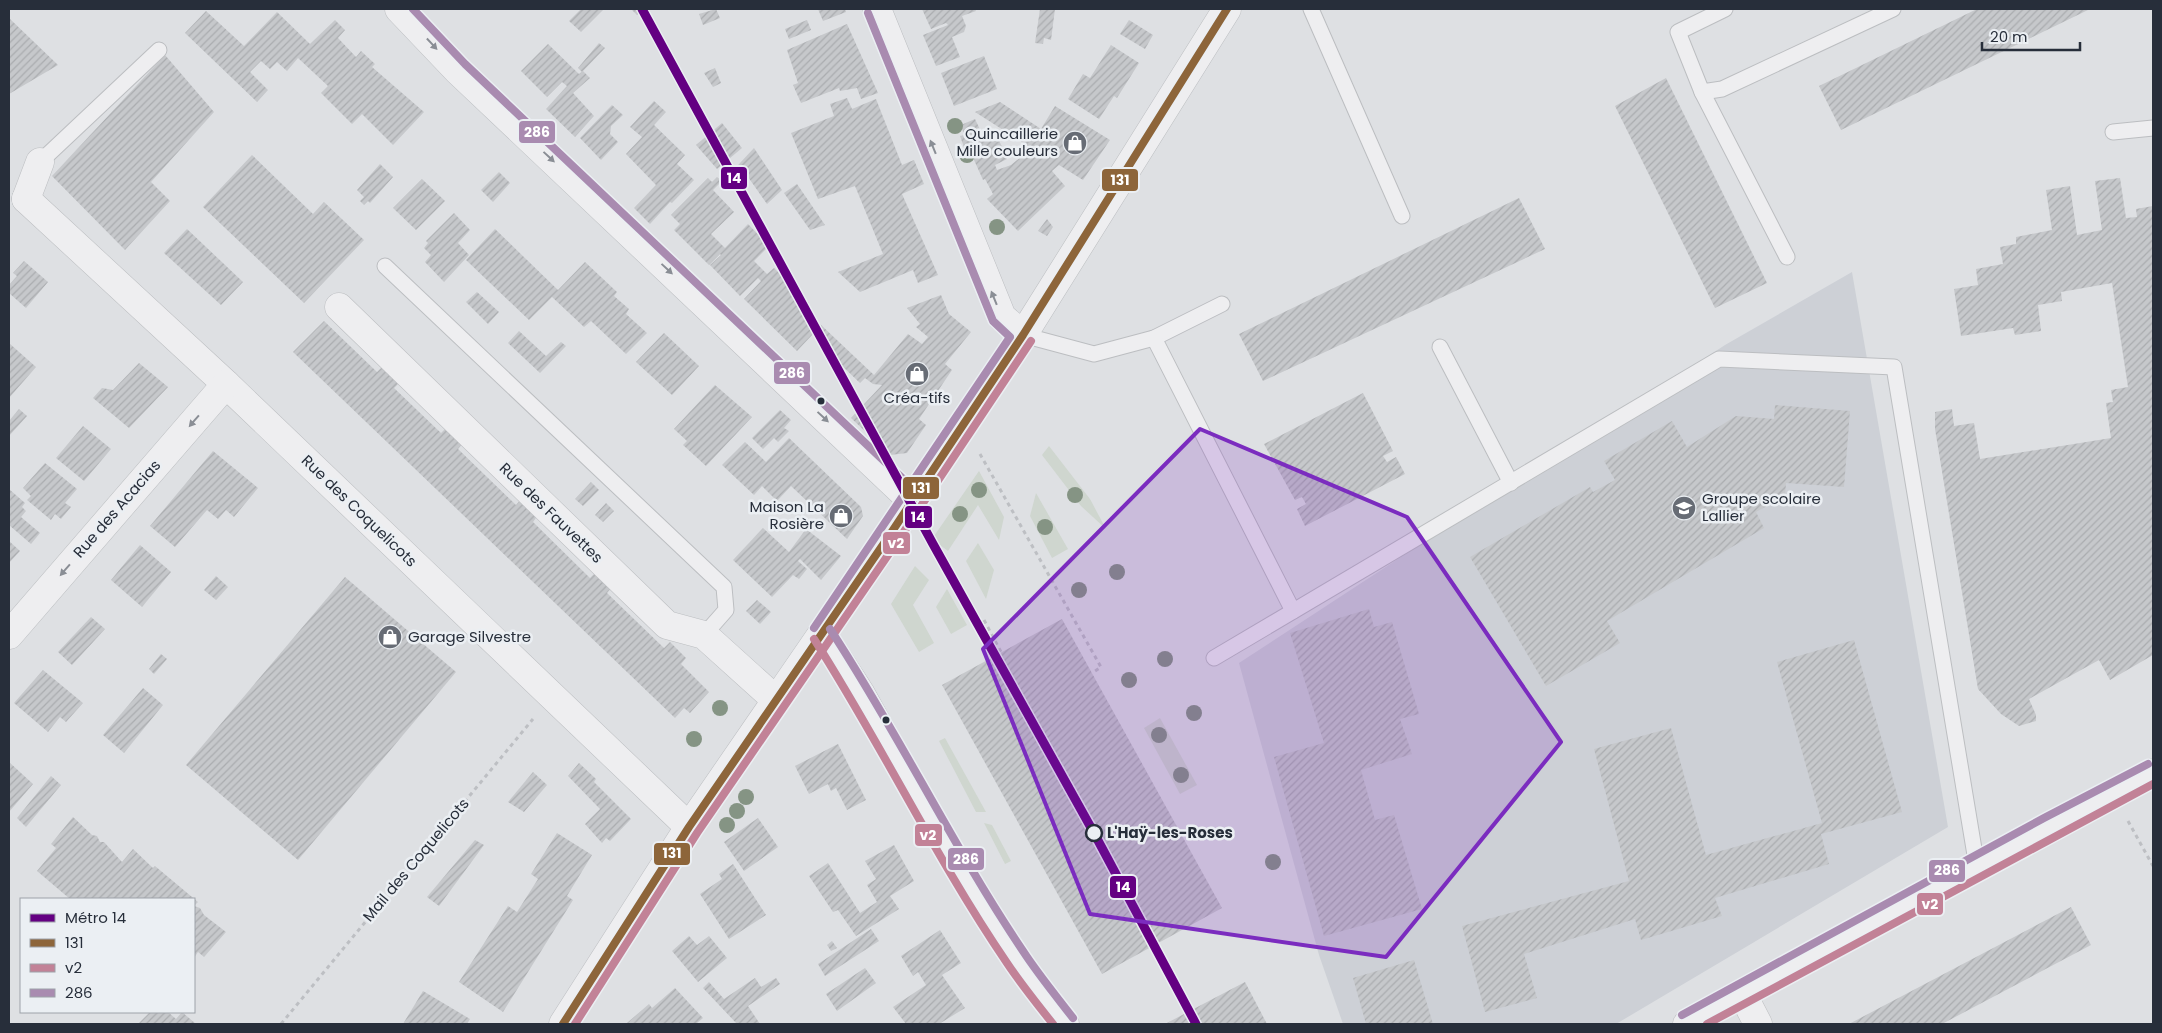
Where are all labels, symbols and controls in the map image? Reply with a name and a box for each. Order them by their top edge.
scale bar [1982,20,2080,52]
text: 20 m [1990,26,2028,47]
one-way arrow [426,38,438,50]
line badge: 286 [518,120,556,144]
text: 286 [524,122,550,142]
place label: Quincaillerie Mille couleurs [956,123,1058,161]
shop icon: Quincaillerie Mille couleurs [1062,130,1088,156]
one-way arrow [929,139,937,154]
one-way arrow [542,151,554,163]
line badge: 14 [720,166,748,190]
text: 14 [727,168,741,188]
line badge: 131 [1101,168,1139,192]
text: 131 [1111,170,1130,190]
one-way arrow [660,263,672,275]
one-way arrow [989,290,997,305]
line badge: 286 [773,361,811,385]
shop icon: Créa-tifs [904,361,930,387]
text: 286 [779,363,805,383]
place label: Créa-tifs [884,387,951,408]
unlabelled marker [816,396,826,406]
one-way arrow [816,411,828,423]
one-way arrow [188,414,200,426]
street label: Rue des Coquelicots [297,450,422,571]
street label: Rue des Acacias [68,455,165,562]
street label: Rue des Fauvettes [495,458,608,568]
line badge: 131 [902,476,940,500]
text: 131 [912,478,931,498]
place label: Groupe scolaire Lallier [1702,488,1821,526]
school or university icon: Groupe scolaire Lallier [1671,495,1697,521]
place label: Maison La Rosière [750,496,824,534]
shop icon: Maison La Rosière [828,503,854,529]
line badge: 14 [904,505,933,529]
text: 14 [911,507,925,527]
line badge: v2 [882,531,911,555]
text: v2 [888,533,904,553]
one-way arrow [59,563,70,576]
shop icon: Garage Silvestre [377,624,403,650]
place label: Garage Silvestre [408,626,531,647]
unlabelled marker [881,715,891,725]
street label: Mail des Coquelicots [358,793,474,926]
place label: L'Haÿ-les-Roses [1107,822,1233,843]
line badge: v2 [914,823,943,847]
marker: L'Haÿ-les-Roses [1085,824,1103,842]
text: v2 [920,825,936,845]
line badge: 131 [653,842,691,866]
text: 131 [663,843,682,863]
line badge: 286 [947,847,985,871]
text: 286 [953,849,979,869]
line badge: 286 [1928,859,1966,883]
text: 286 [1934,860,1960,880]
line badge: 14 [1109,875,1137,899]
text: 14 [1116,877,1130,897]
line badge: v2 [1916,892,1944,916]
text: v2 [1922,894,1938,914]
legend [20,898,195,1013]
text: Métro 14 [65,907,126,928]
text: 131 [65,932,83,953]
text: v2 [65,957,82,978]
text: 286 [65,982,93,1003]

